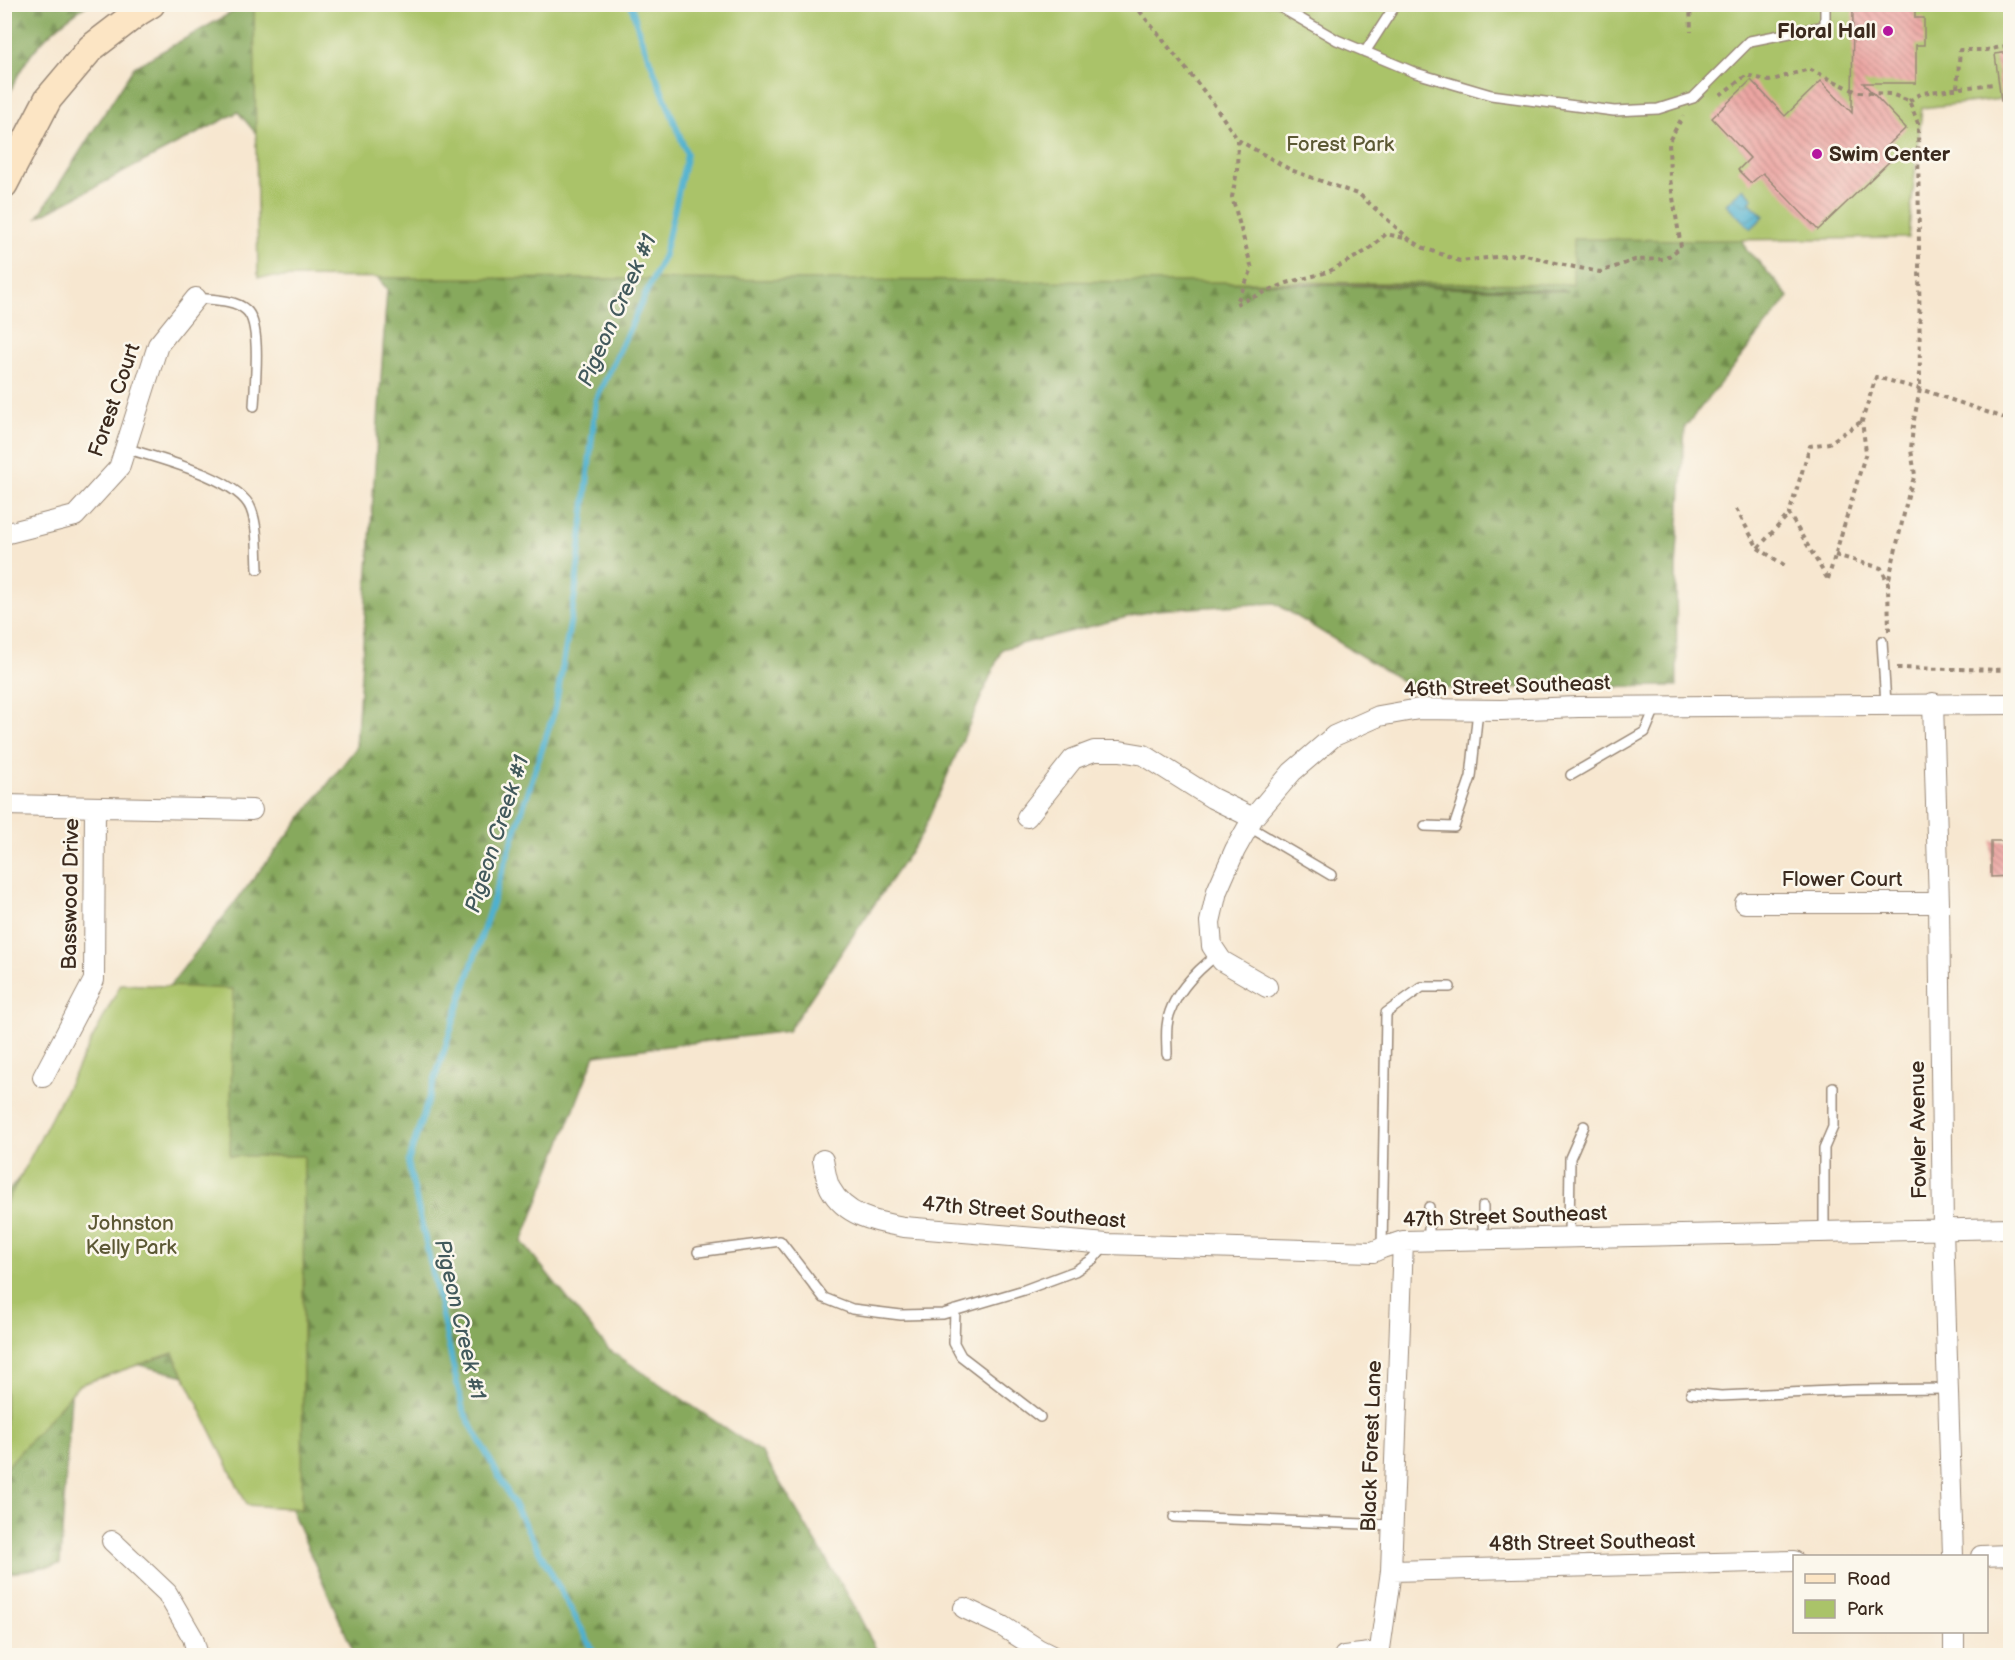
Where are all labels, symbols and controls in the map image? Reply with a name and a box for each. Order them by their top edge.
place label: Floral Hall [1777,19,1876,44]
marker: Floral Hall [1881,24,1895,38]
park label: Forest Park [1286,132,1395,157]
place label: Swim Center [1829,142,1951,167]
marker: Swim Center [1810,147,1824,161]
water label: Pigeon Creek #1 [572,230,663,391]
street label: Forest Court [83,340,146,460]
street label: 46th Street Southeast [1403,670,1612,703]
water label: Pigeon Creek #1 [459,752,536,916]
street label: Basswood Drive [57,818,84,970]
street label: Flower Court [1781,867,1903,892]
street label: Fowler Avenue [1905,1061,1932,1199]
street label: 47th Street Southeast [921,1191,1128,1234]
street label: 47th Street Southeast [1402,1200,1608,1233]
park label: Johnston Kelly Park [85,1211,177,1260]
water label: Pigeon Creek #1 [428,1237,491,1403]
street label: Black Forest Lane [1356,1360,1387,1532]
street label: 48th Street Southeast [1488,1528,1696,1557]
legend [1793,1555,1988,1633]
text: Road [1847,1569,1891,1590]
text: Park [1847,1599,1883,1620]

